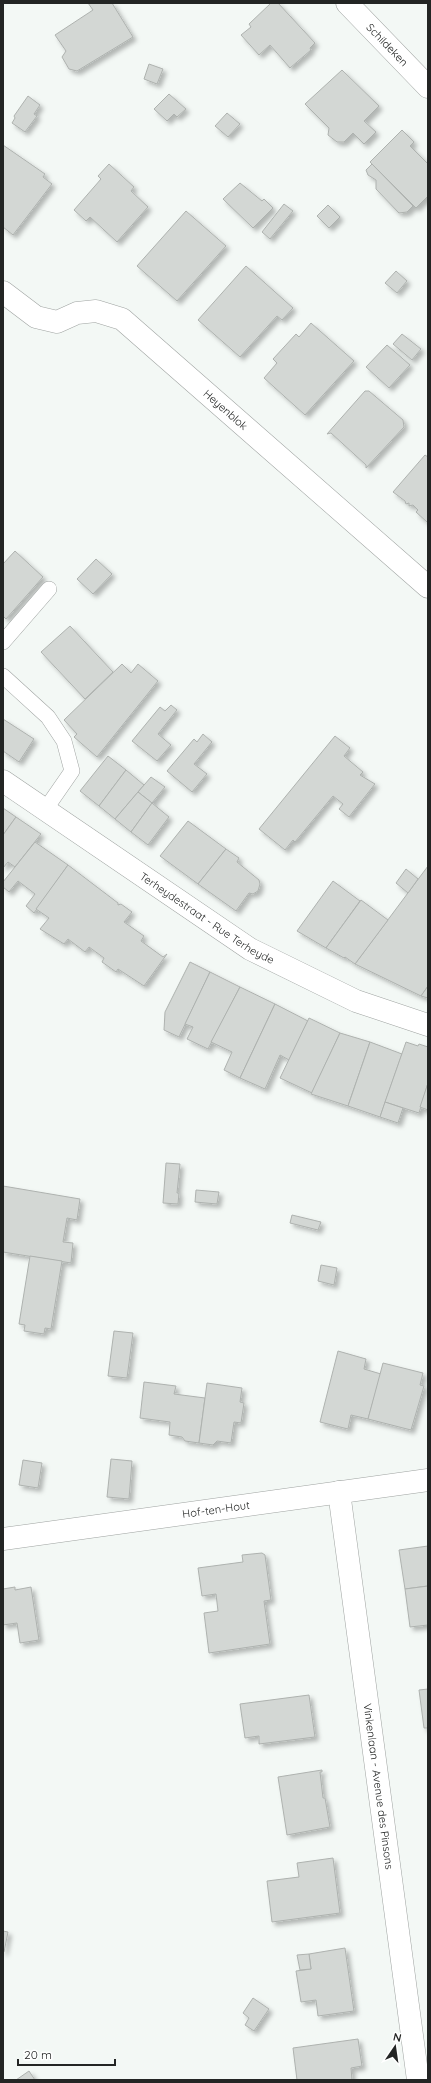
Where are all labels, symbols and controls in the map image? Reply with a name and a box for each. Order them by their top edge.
street label: Schildeken [363,20,411,69]
street label: Heyenblok [201,387,251,433]
street label: Terheydestraat - Rue Terheyde [137,869,277,967]
street label: Hof-ten-Hout [181,1498,251,1521]
street label: Vinkenlaan - Avenue des Pinsons [360,1703,397,1870]
north arrow [375,2027,415,2067]
text: N [392,2030,403,2045]
scale bar [18,2041,115,2067]
text: 20 m [24,2047,52,2062]

